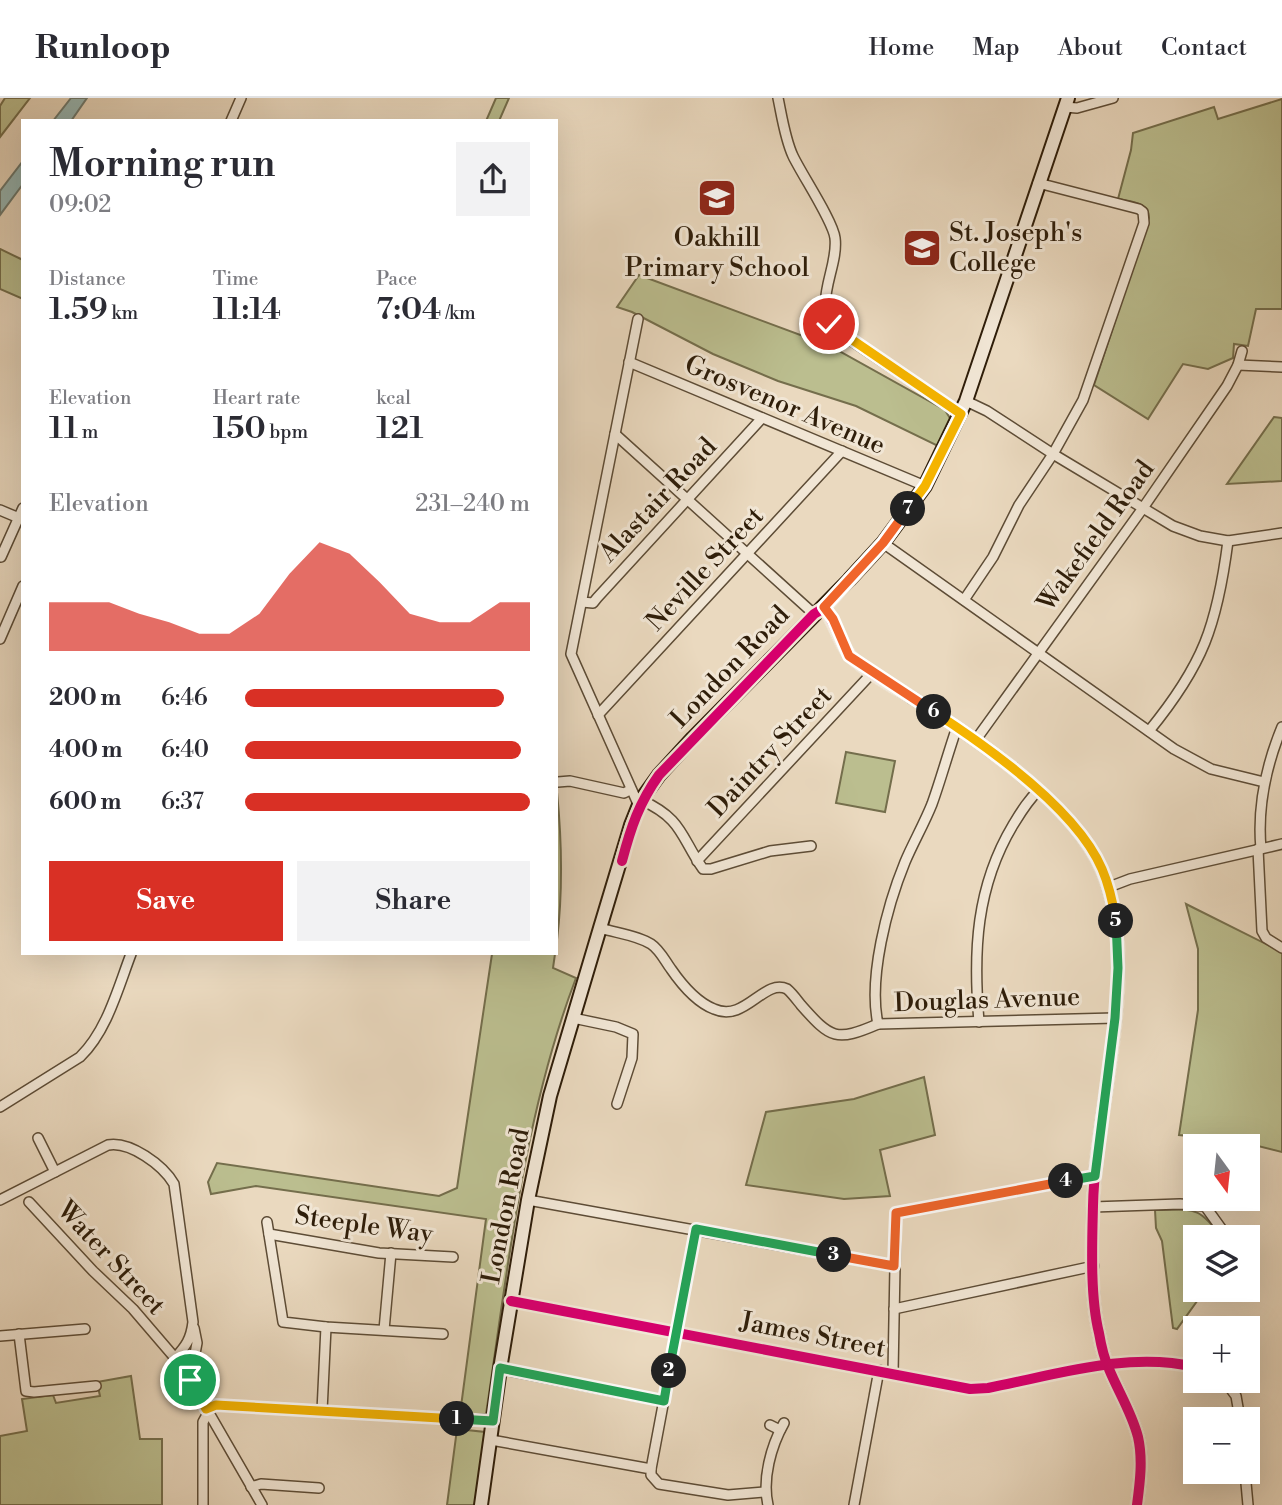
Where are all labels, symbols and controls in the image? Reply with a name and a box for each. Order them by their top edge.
text: Runloop [35,28,171,69]
text: Home [869,33,934,63]
text: Map [972,33,1020,63]
text: About [1058,33,1123,63]
text: Contact [1161,33,1247,63]
text: Morning run [49,141,275,188]
button: share [456,142,530,216]
school or university icon: Oakhill Primary School [696,177,738,219]
text: 09:02 [49,191,111,219]
place label: St. Joseph's College [949,217,1082,279]
place label: Oakhill Primary School [625,222,810,284]
school or university icon: St. Joseph's College [901,227,943,269]
text: Distance [49,267,126,291]
text: Time [213,267,258,291]
text: Pace [376,267,417,291]
text: 1.59 [49,291,108,329]
text: 11:14 [213,291,281,329]
text: 7:04 [376,291,441,329]
pin [799,294,859,354]
text: km [108,301,138,325]
text: /km [441,301,476,325]
icon: check [810,305,848,343]
street label: Grosvenor Avenue [680,348,890,462]
text: Elevation [49,386,131,410]
text: Heart rate [213,386,300,410]
text: kcal [376,386,411,410]
text: 11 [49,410,78,448]
text: 150 [213,410,266,448]
text: 121 [376,410,423,448]
text: m [78,420,98,444]
text: bpm [266,420,308,444]
street label: Alastair Road [592,431,724,570]
street label: Wakefield Road [1030,454,1162,619]
text: Elevation [49,490,149,518]
text: 231–240 m [415,490,530,518]
pin: 7 [890,492,926,526]
text: 7 [902,496,913,520]
street label: Neville Street [639,500,771,638]
street label: London Road [664,599,796,735]
street label: Daintry Street [701,680,839,824]
text: 200 m [49,684,121,712]
text: 6:46 [161,684,208,712]
pin: 6 [916,694,951,730]
text: 6 [928,699,939,723]
text: 400 m [49,736,122,764]
text: 6:40 [161,736,209,764]
text: 600 m [49,788,122,816]
text: 6:37 [161,788,204,816]
button: Save [49,861,283,941]
button: Share [297,861,530,941]
pin: 5 [1098,904,1134,938]
text: 5 [1110,908,1121,932]
street label: Douglas Avenue [893,981,1081,1019]
street label: London Road [475,1125,537,1287]
north arrow [1183,1134,1260,1211]
map controls [1183,1134,1260,1484]
pin: 4 [1048,1164,1084,1198]
text: 4 [1059,1168,1072,1192]
street label: Water Street [49,1194,172,1322]
street label: Steeple Way [293,1199,435,1251]
button: layers [1183,1225,1260,1302]
pin: 3 [816,1238,852,1272]
text: 3 [828,1242,839,1266]
street label: James Street [737,1305,888,1365]
button: + [1183,1316,1260,1393]
pin [160,1350,220,1410]
pin: 2 [652,1354,686,1388]
text: 2 [663,1358,674,1382]
icon: arrive [171,1361,209,1399]
pin: 1 [440,1402,475,1436]
text: 1 [452,1406,461,1430]
button: − [1183,1407,1260,1484]

